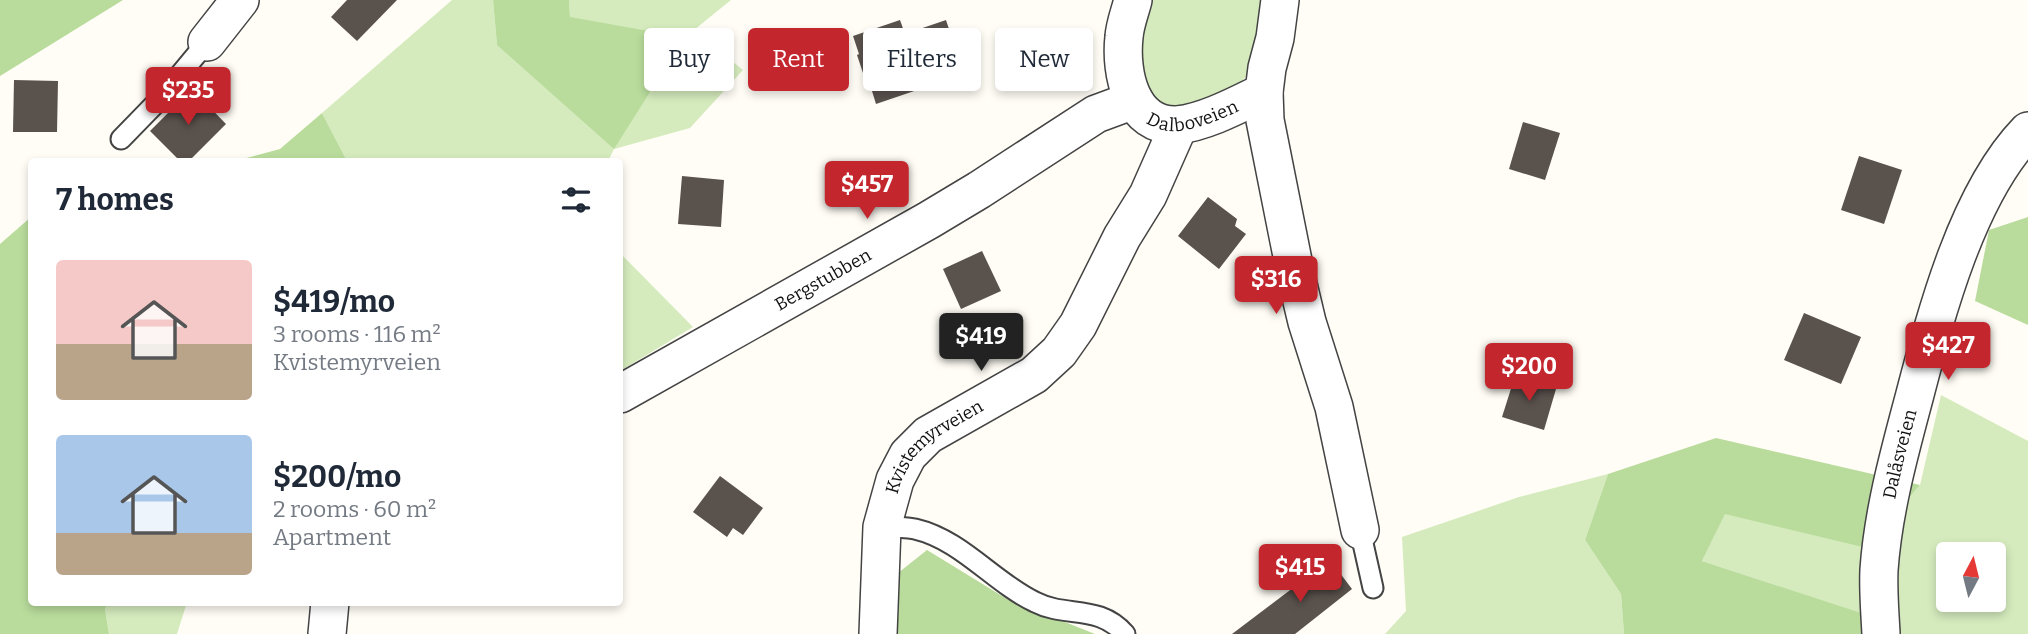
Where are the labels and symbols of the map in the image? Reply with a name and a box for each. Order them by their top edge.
pin: $235 [147,68,229,127]
street label: Dalboveien [1143,95,1242,136]
pin: $457 [826,162,908,221]
street label: Bergstubben [771,243,876,316]
pin: $316 [1235,256,1317,316]
pin: $419 [940,314,1022,373]
pin: $427 [1907,322,1989,382]
pin: $200 [1488,344,1570,403]
street label: Kvistemyrveien [881,395,987,496]
street label: Dalåsveien [1878,406,1922,501]
north arrow [1936,542,2006,612]
pin: $415 [1259,544,1341,604]

